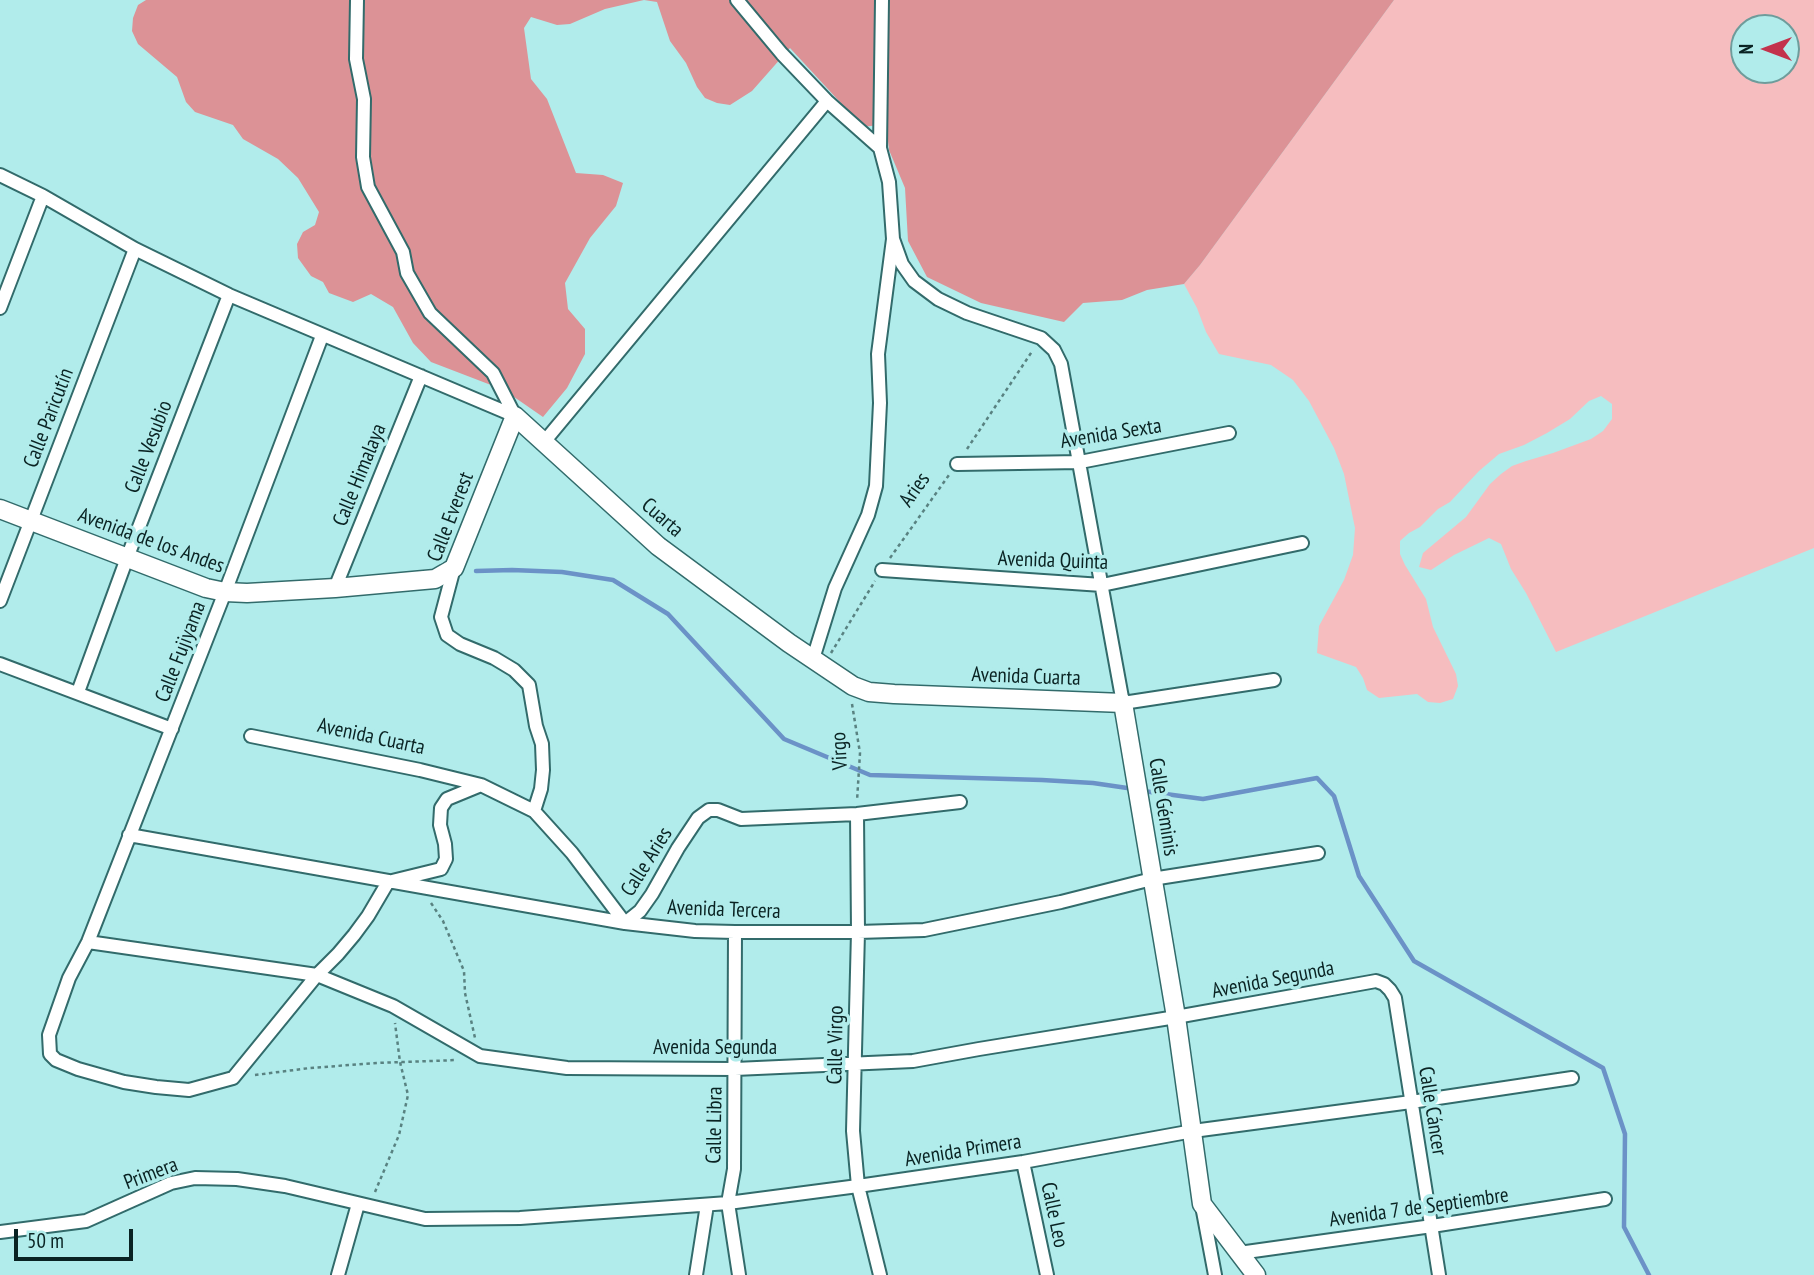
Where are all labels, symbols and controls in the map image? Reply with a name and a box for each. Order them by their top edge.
north arrow [1730,14,1800,84]
text: N [1734,44,1758,54]
street label: Calle Paricutín [19,365,79,471]
street label: Calle Vesubio [120,397,178,497]
street label: Avenida Sexta [1059,414,1163,454]
street label: Calle Himalaya [328,420,392,530]
street label: Aries [894,468,936,512]
street label: Calle Everest [422,469,480,565]
street label: Cuarta [636,493,688,543]
street label: Avenida de los Andes [75,503,227,579]
street label: Avenida Quinta [997,546,1109,576]
street label: Calle Fujiyama [150,598,212,706]
street label: Avenida Cuarta [971,663,1081,691]
street label: Avenida Cuarta [315,713,427,761]
street label: Virgo [826,731,854,771]
street label: Calle Géminis [1143,756,1183,858]
street label: Calle Aries [616,823,678,901]
street label: Avenida Tercera [667,895,781,925]
street label: Avenida Segunda [1210,956,1336,1004]
street label: Calle Virgo [823,1005,849,1085]
street label: Avenida Segunda [653,1035,777,1061]
street label: Calle Cáncer [1413,1065,1451,1157]
street label: Calle Libra [702,1086,728,1164]
street label: Avenida Primera [903,1129,1023,1173]
street label: Primera [120,1152,182,1196]
street label: Calle Leo [1035,1180,1073,1250]
street label: Avenida 7 de Septiembre [1328,1183,1510,1233]
scale bar [18,1216,136,1260]
text: 50 m [27,1227,64,1254]

